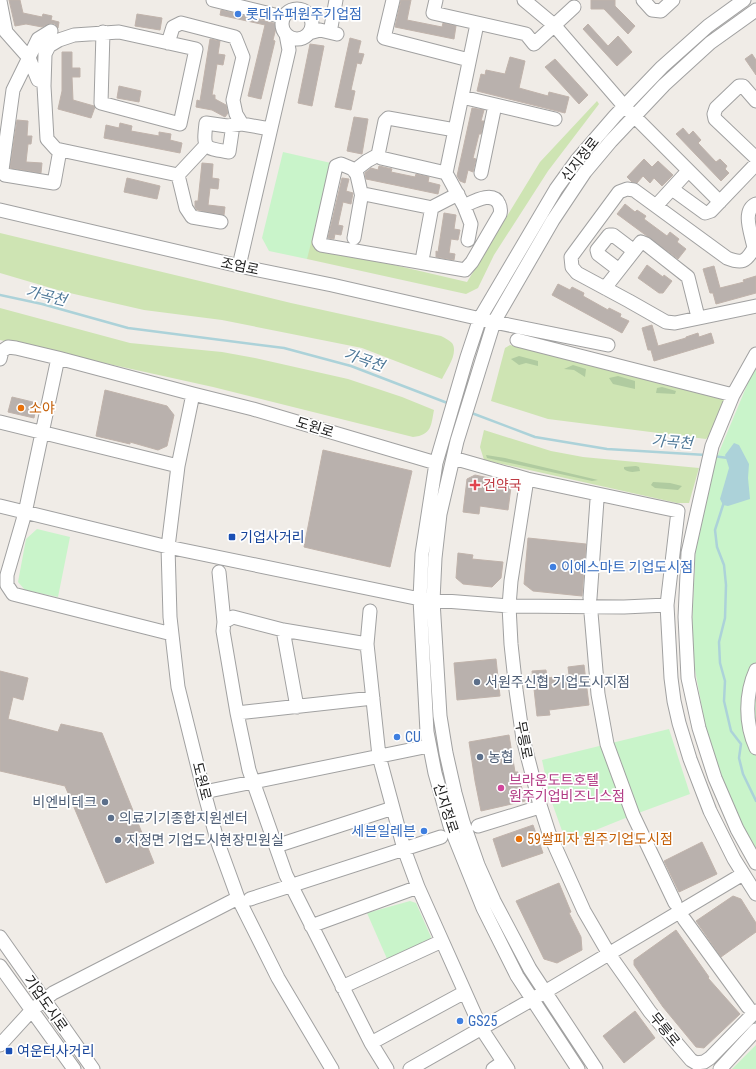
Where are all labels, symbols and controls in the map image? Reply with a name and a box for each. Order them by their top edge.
place label: 롯데슈퍼원주기업점 [246,6,362,22]
marker: 롯데슈퍼원주기업점 [233,9,243,19]
street label: 신지정로 [558,134,602,184]
street label: 조엄로 [219,254,261,278]
water label: 가곡천 [24,282,70,310]
water label: 가곡천 [341,345,389,376]
place label: 소야 [29,400,55,416]
marker: 소야 [16,403,26,413]
street label: 도원로 [294,414,336,440]
water label: 가곡천 [651,432,695,453]
place label: 건약국 [483,477,522,493]
marker: 건약국 [470,480,480,490]
place label: 기업사거리 [240,529,304,545]
marker: 기업사거리 [227,532,237,542]
place label: 이에스마트 기업도시점 [561,559,693,575]
marker: 이에스마트 기업도시점 [548,562,558,572]
place label: 서원주신협 기업도시지점 [485,674,630,690]
marker: 서원주신협 기업도시지점 [472,677,482,687]
street label: 무릉로 [512,720,536,761]
place label: CU [405,729,421,745]
marker: CU [392,732,402,742]
place label: 농협 [488,749,514,765]
marker: 농협 [475,752,485,762]
street label: 도원로 [190,760,214,802]
place label: 브라운도트호텔 원주기업비즈니스점 [509,772,625,804]
street label: 신지정로 [430,781,462,835]
marker: 브라운도트호텔 원주기업비즈니스점 [496,783,506,793]
place label: 비엔비테크 [33,794,97,810]
marker: 비엔비테크 [100,797,110,807]
place label: 의료기기종합지원센터 [119,810,248,826]
marker: 의료기기종합지원센터 [106,813,116,823]
place label: 세븐일레븐 [352,823,416,839]
marker: 세븐일레븐 [419,826,429,836]
place label: 59쌀피자 원주기업도시점 [527,831,673,847]
place label: 지정면 기업도시현장민원실 [126,832,284,848]
marker: 59쌀피자 원주기업도시점 [514,834,524,844]
marker: 지정면 기업도시현장민원실 [113,835,123,845]
street label: 기업도시로 [21,972,71,1034]
street label: 무릉로 [647,1009,683,1049]
place label: GS25 [468,1013,497,1029]
marker: GS25 [455,1016,465,1026]
place label: 여운터사거리 [17,1043,94,1059]
marker: 여운터사거리 [4,1046,14,1056]

